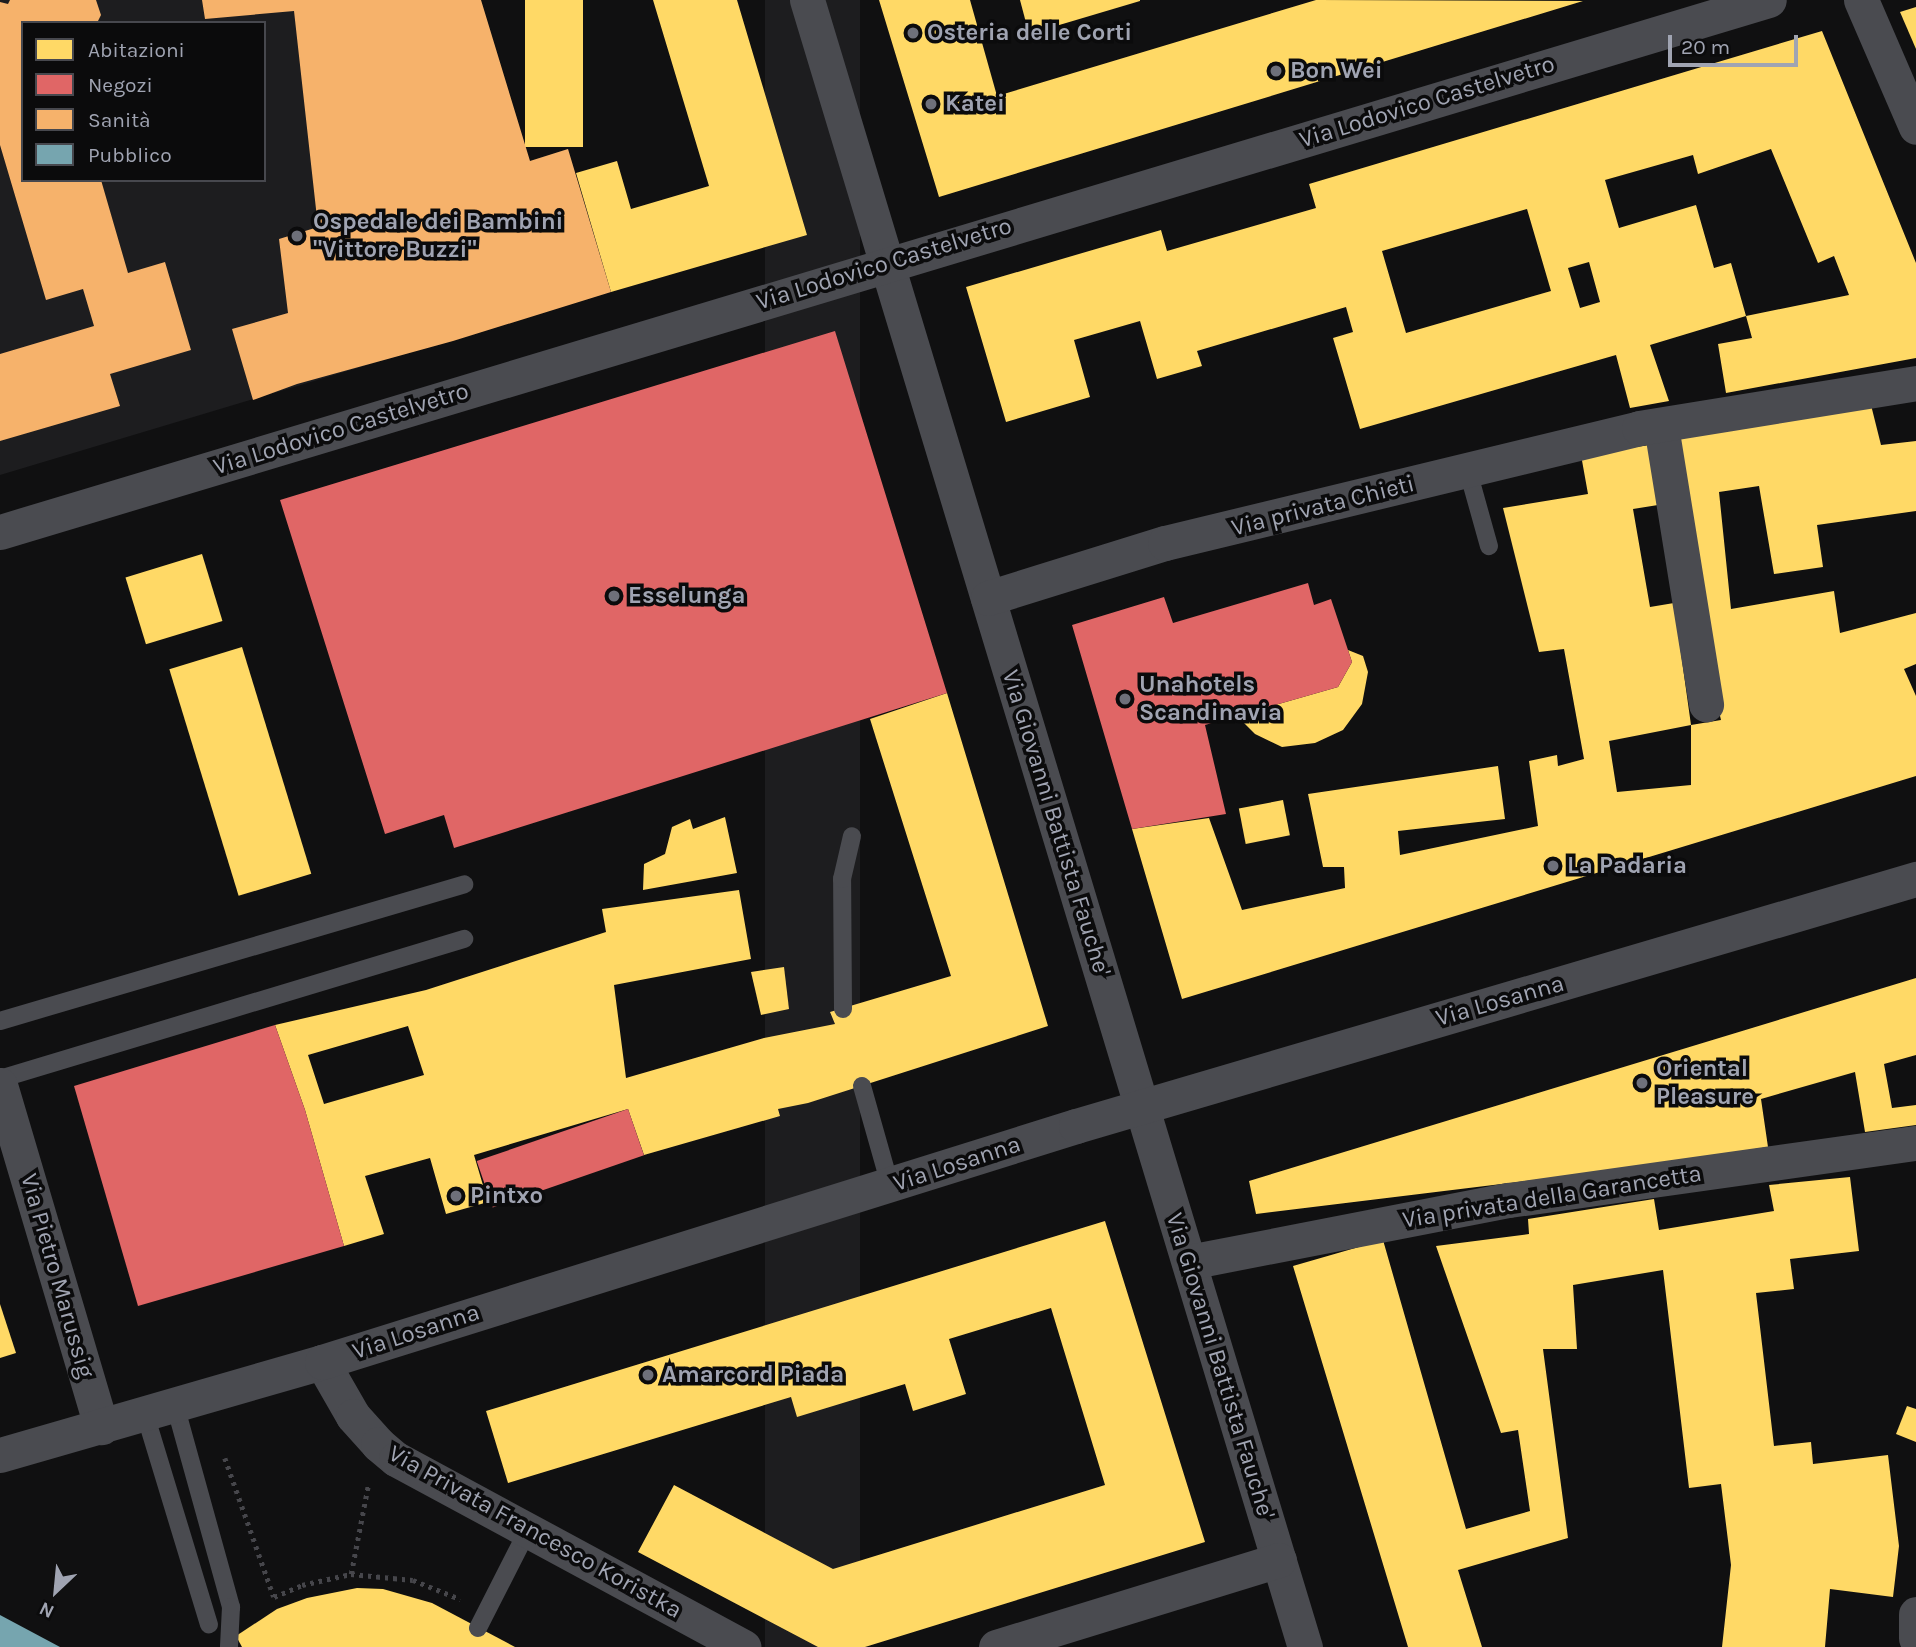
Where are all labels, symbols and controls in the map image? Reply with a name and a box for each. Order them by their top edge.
place label: Osteria delle Corti [927,19,1132,47]
legend [21,21,266,182]
scale bar [1671,21,1800,65]
marker: Osteria delle Corti [905,25,921,41]
text: 20 m [1681,35,1730,59]
text: Abitazioni [88,38,185,62]
street label: Via Lodovico Castelvetro [1296,49,1558,155]
place label: Bon Wei [1290,57,1383,85]
marker: Bon Wei [1268,63,1284,79]
text: Negozi [88,73,153,97]
place label: Katei [945,90,1005,118]
marker: Katei [923,96,939,112]
text: Sanità [88,108,151,132]
text: Pubblico [88,143,172,167]
place label: Ospedale dei Bambini "Vittore Buzzi" [313,208,563,264]
street label: Via Lodovico Castelvetro [753,211,1015,317]
marker: Ospedale dei Bambini "Vittore Buzzi" [287,226,307,246]
street label: Via Lodovico Castelvetro [210,376,472,482]
street label: Via privata Chieti [1229,469,1417,543]
place label: Esselunga [628,582,745,610]
marker: Esselunga [606,588,622,604]
street label: Via Giovanni Battista Fauche' [996,667,1116,979]
place label: Unahotels Scandinavia [1139,671,1282,727]
marker: Unahotels Scandinavia [1117,691,1133,707]
place label: La Padaria [1567,852,1687,880]
marker: La Padaria [1545,858,1561,874]
street label: Via Losanna [1433,969,1567,1033]
place label: Oriental Pleasure [1656,1055,1754,1111]
marker: Oriental Pleasure [1634,1075,1650,1091]
street label: Via Losanna [890,1130,1024,1198]
street label: Via privata della Garancetta [1400,1159,1704,1235]
street label: Via Pietro Marussig [14,1170,100,1382]
place label: Pintxo [470,1182,543,1210]
marker: Pintxo [448,1188,464,1204]
street label: Via Giovanni Battista Fauche' [1160,1210,1280,1522]
street label: Via Losanna [349,1298,483,1366]
place label: Amarcord Piada [662,1361,844,1389]
marker: Amarcord Piada [640,1367,656,1383]
street label: Via Privata Francesco Koristka [383,1439,687,1625]
north arrow [21,1556,91,1626]
text: N [36,1597,58,1623]

